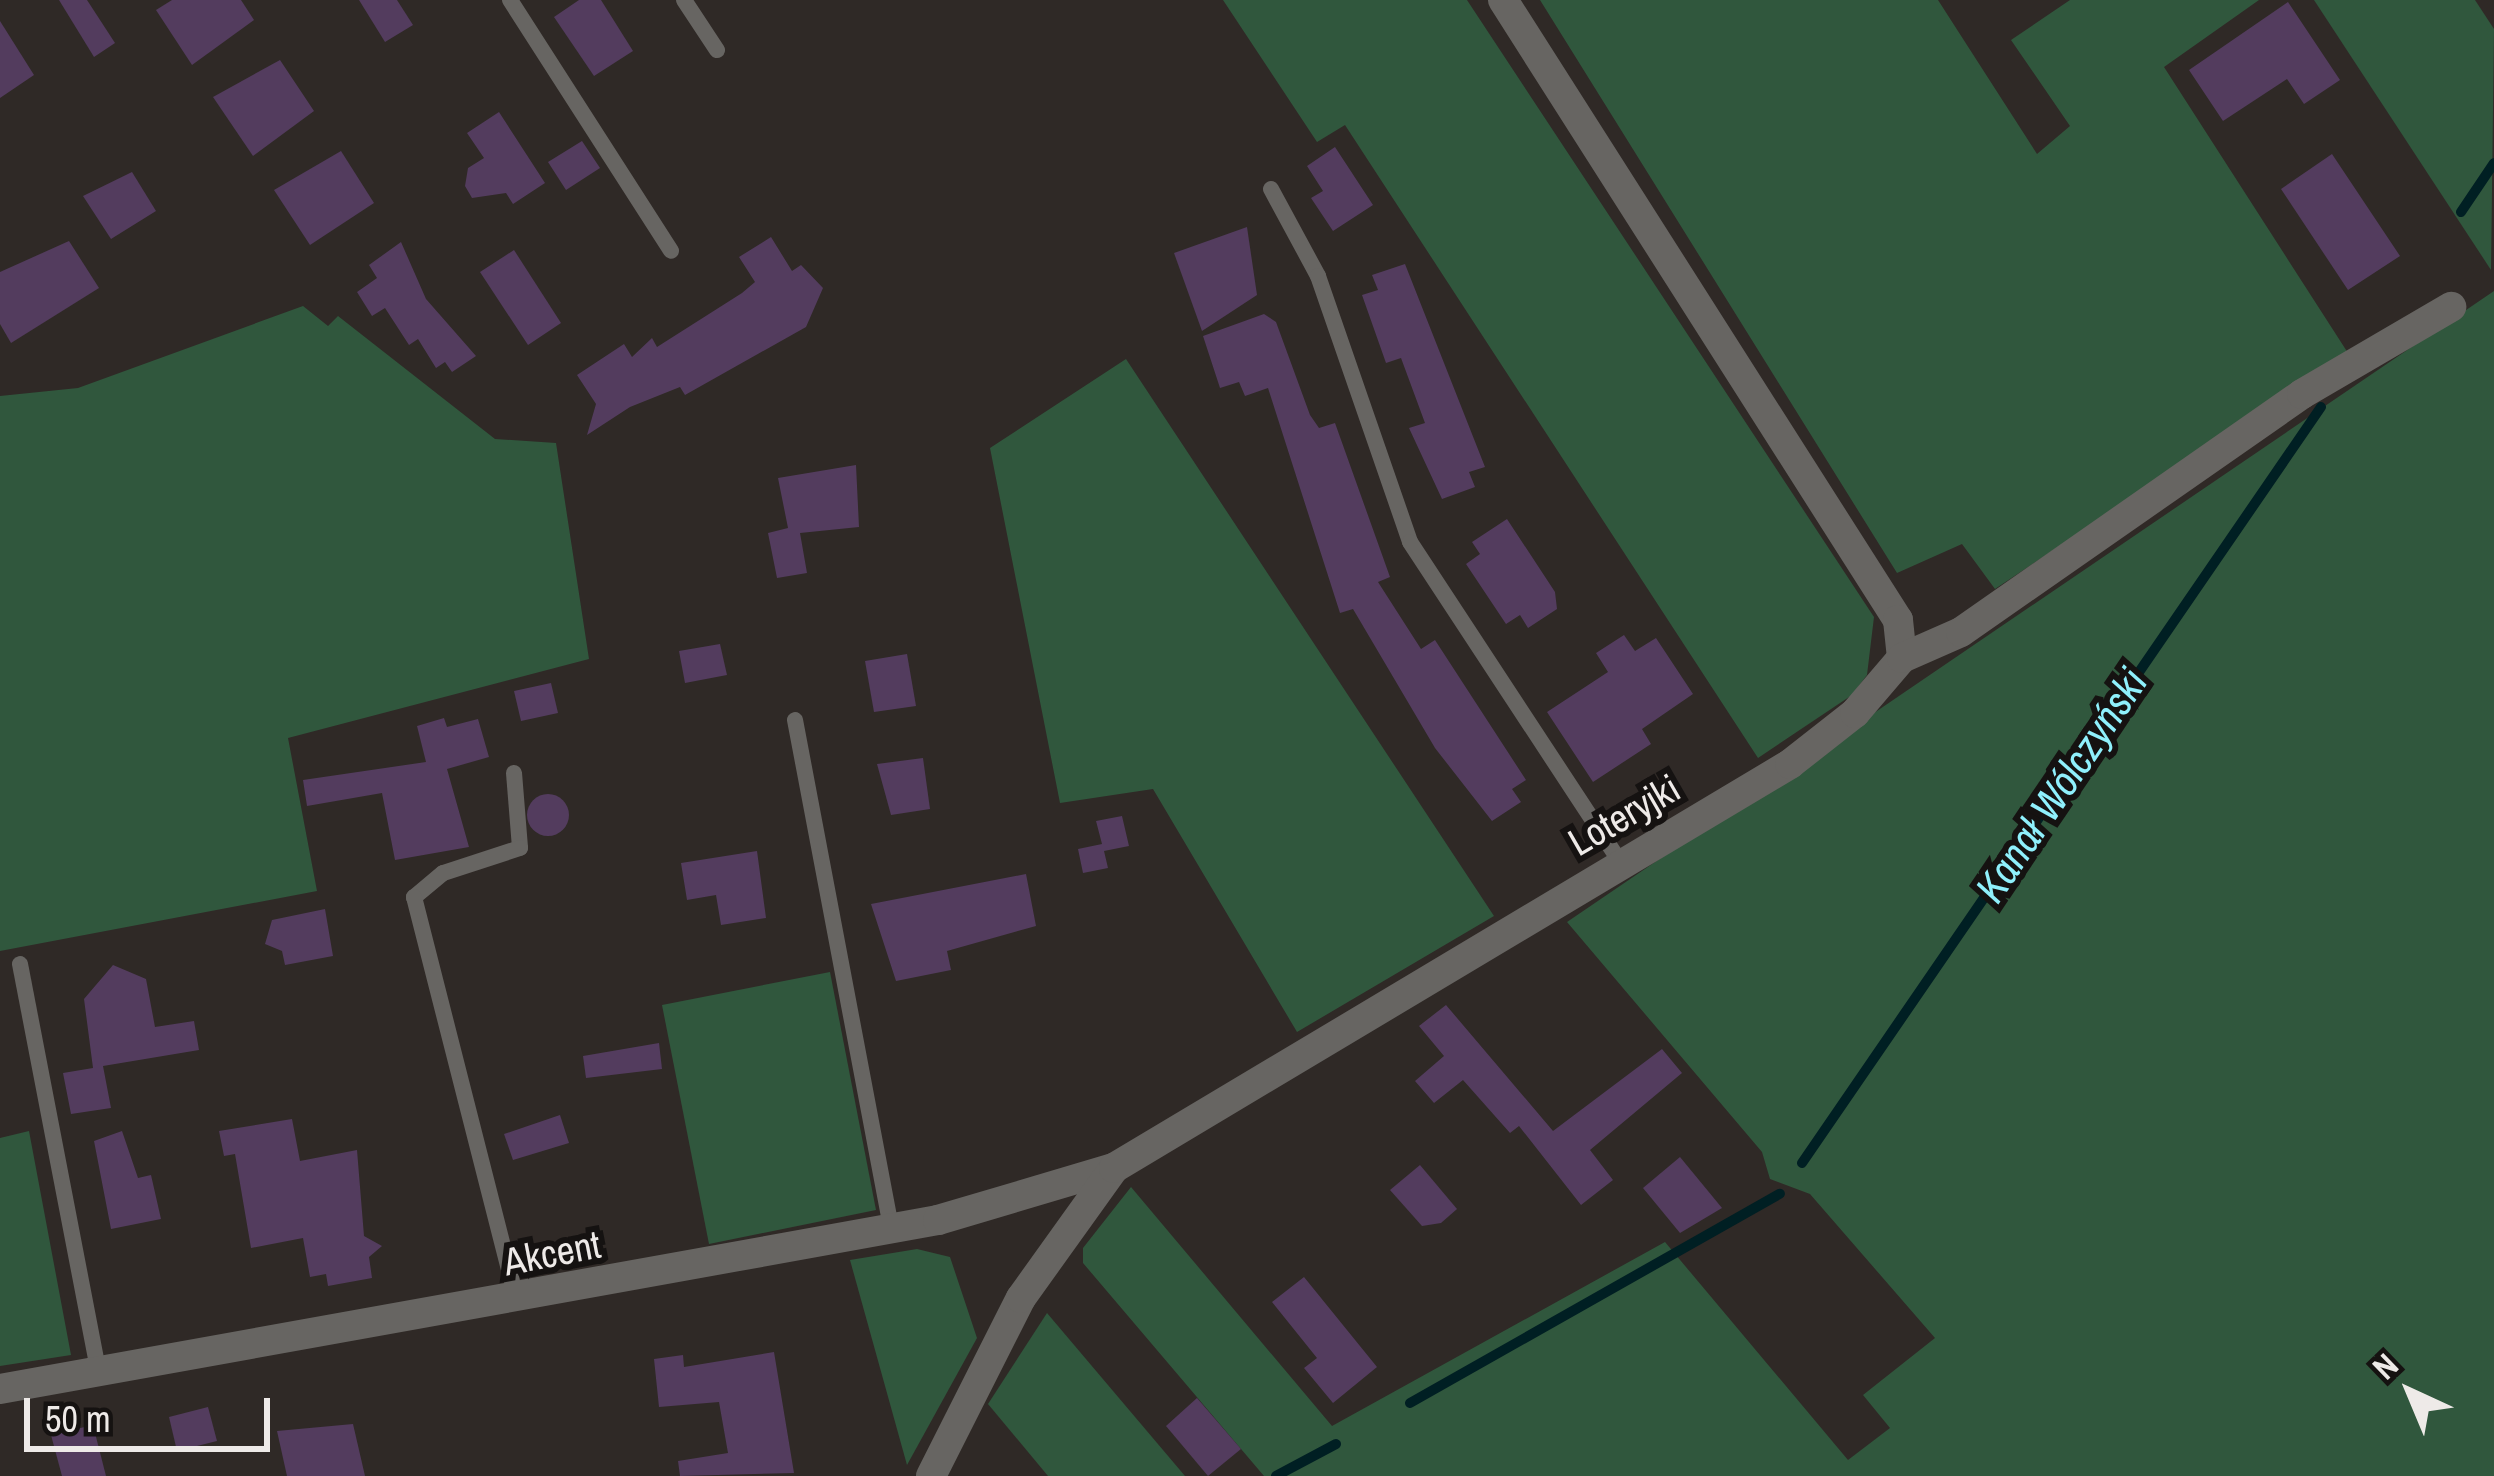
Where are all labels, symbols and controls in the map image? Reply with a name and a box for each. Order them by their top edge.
water label: Kanał Wólczyński [1964,659,2158,911]
street label: Loteryjki [1560,765,1688,865]
street label: Akcent [500,1221,604,1285]
north arrow [2350,1332,2470,1452]
text: N [2363,1343,2407,1389]
scale bar [30,1374,276,1448]
text: 50 m [45,1395,111,1443]

